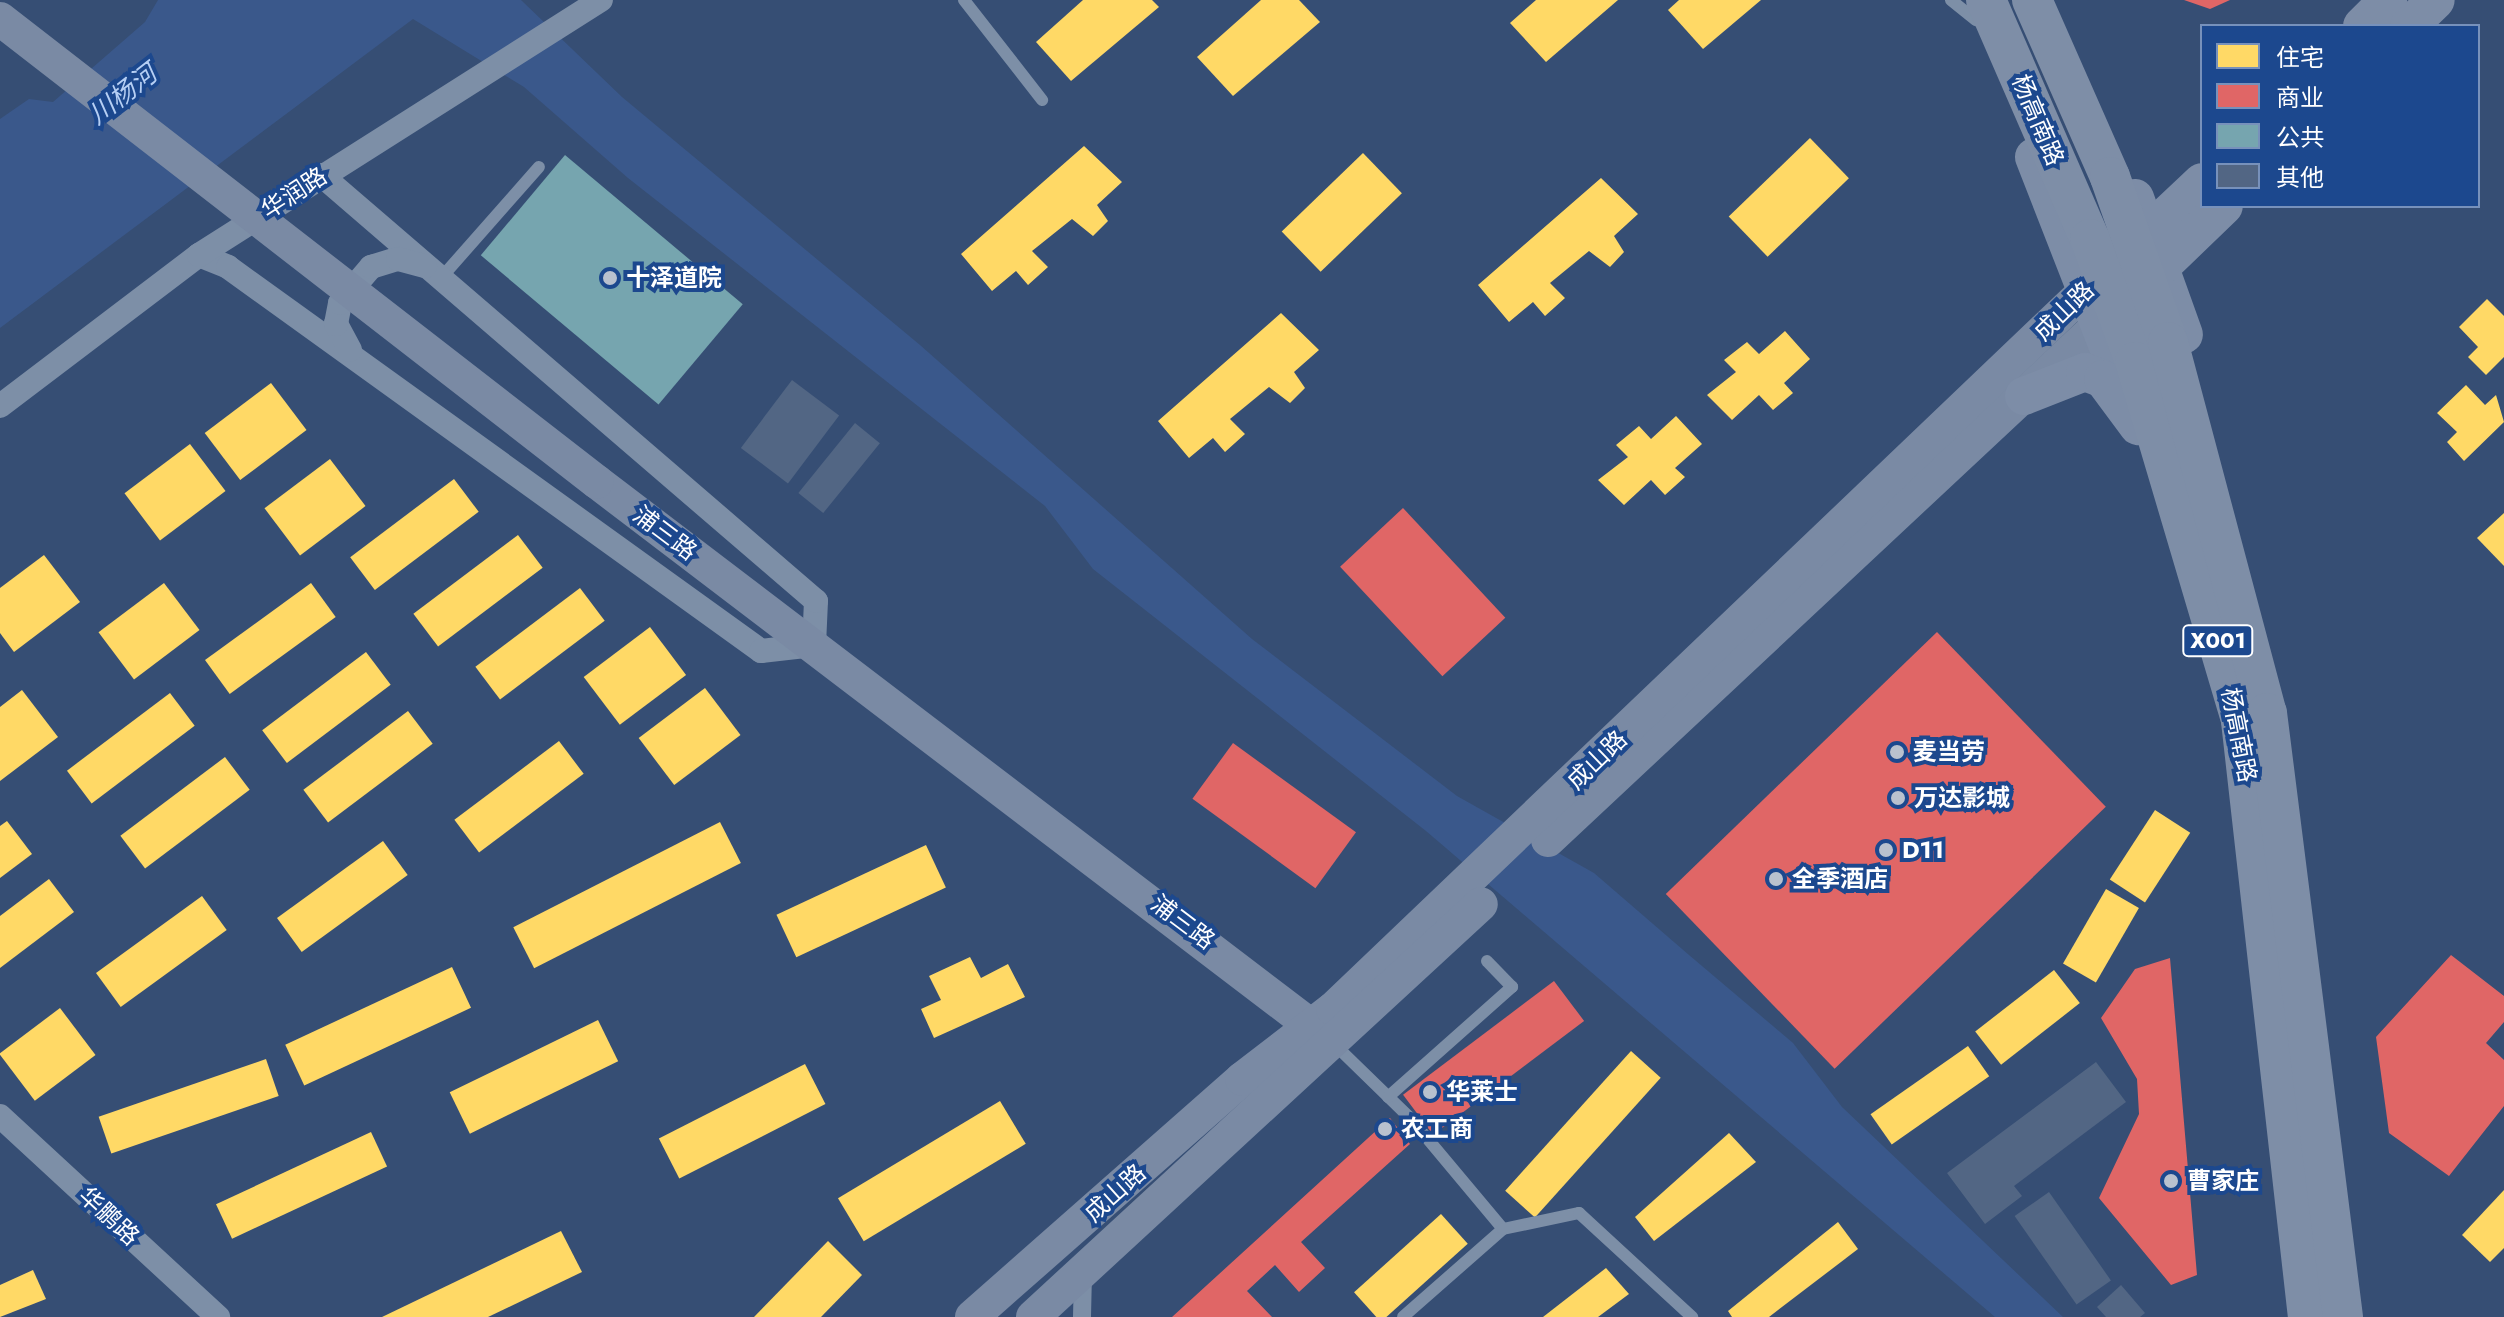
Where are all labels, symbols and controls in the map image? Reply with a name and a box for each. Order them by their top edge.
legend [2200,24,2480,208]
text: 住宅 [2276,40,2324,75]
water label: 川杨河 [83,59,163,131]
street label: 杨高南路 [2006,70,2070,170]
text: 商业 [2276,80,2324,115]
text: 公共 [2276,120,2324,155]
text: 其他 [2276,160,2324,195]
street label: 华润路 [256,161,332,225]
place label: 十泽道院 [626,264,722,292]
marker: 十泽道院 [601,269,619,287]
street label: 成山路 [2028,276,2100,346]
street label: 浦三路 [628,500,702,566]
road number: X001 [2182,623,2254,659]
street label: 杨高南路 [2216,685,2262,785]
street label: 成山路 [1561,725,1633,795]
place label: 麦当劳 [1913,738,1985,766]
marker: 麦当劳 [1888,743,1906,761]
place label: 万达影城 [1914,784,2010,812]
marker: 万达影城 [1889,789,1907,807]
place label: D11 [1902,836,1944,864]
marker: D11 [1877,841,1895,859]
place label: 全季酒店 [1792,865,1888,893]
marker: 全季酒店 [1767,870,1785,888]
street label: 浦三路 [1146,889,1220,955]
place label: 华莱士 [1446,1078,1518,1106]
marker: 华莱士 [1421,1083,1439,1101]
place label: 农工商 [1401,1115,1473,1143]
marker: 农工商 [1376,1120,1394,1138]
street label: 成山路 [1079,1158,1151,1228]
place label: 曹家庄 [2187,1167,2259,1195]
marker: 曹家庄 [2162,1172,2180,1190]
street label: 华鹏路 [73,1181,145,1251]

